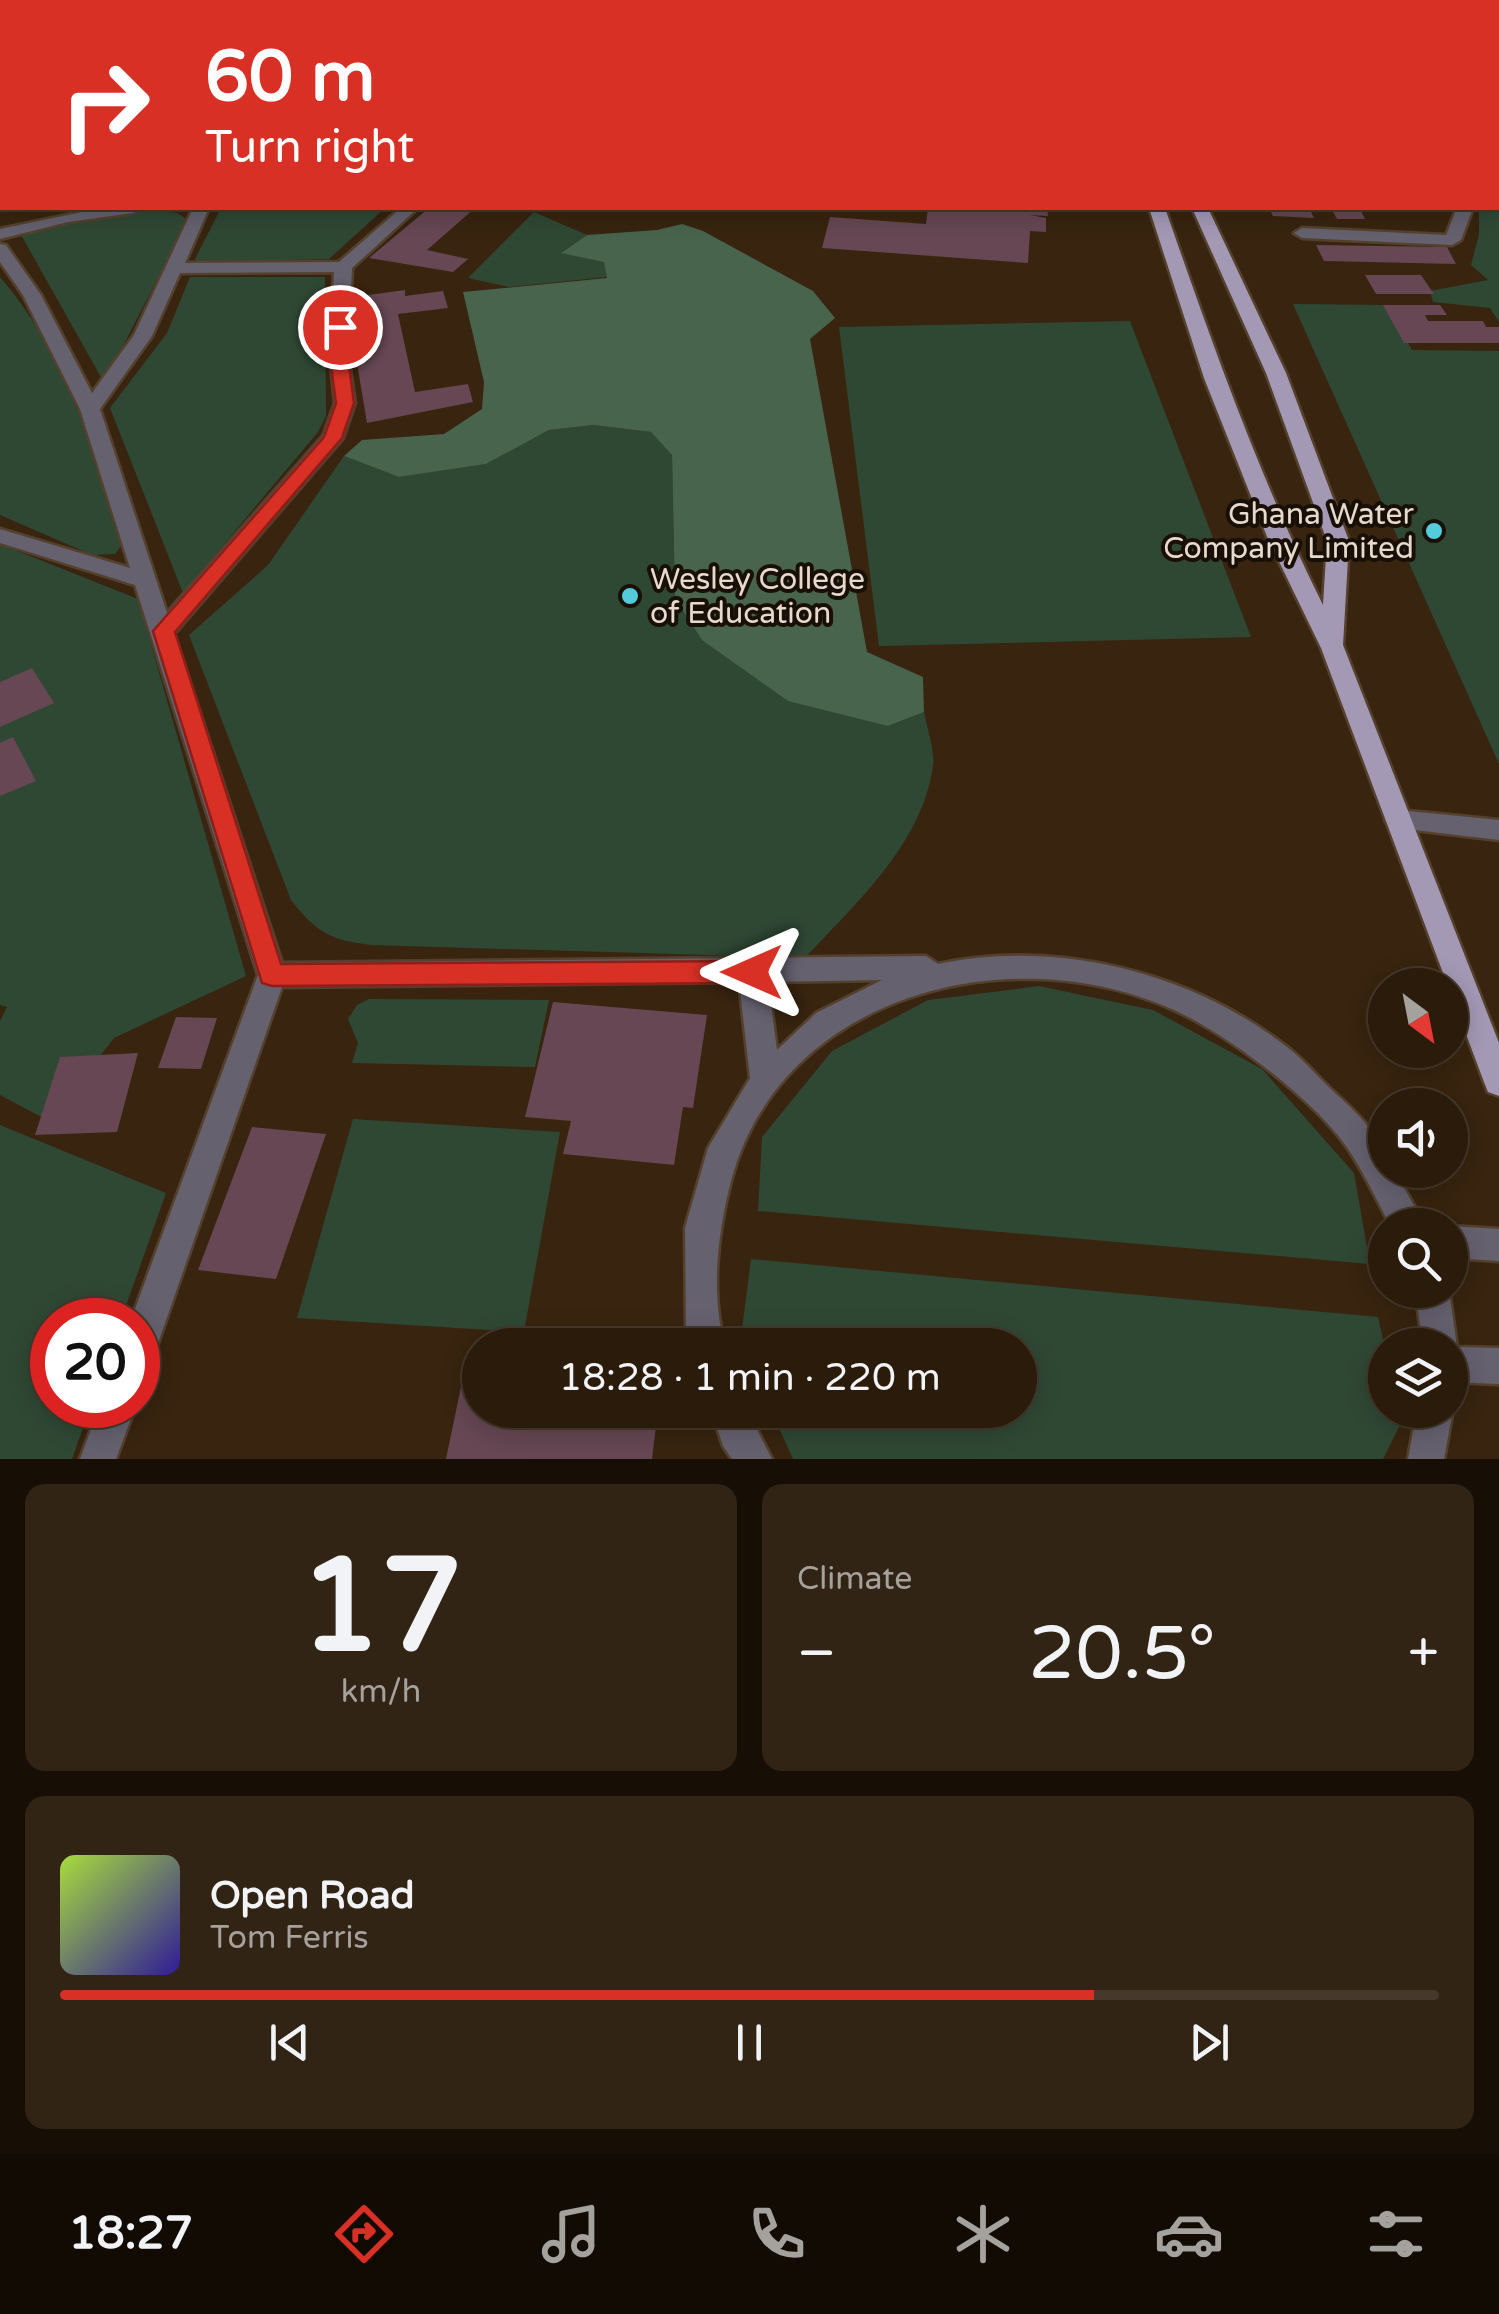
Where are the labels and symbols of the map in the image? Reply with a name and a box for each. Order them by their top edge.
pin [298,285,383,370]
place label: Ghana Water Company Limited [1163,496,1415,567]
marker: Ghana Water Company Limited [1423,520,1445,542]
place label: Wesley College of Education [650,561,865,632]
marker: Wesley College of Education [619,585,641,607]
position arrow [700,920,804,1024]
north arrow [1368,968,1468,1068]
speed limit sign: 20 [30,1298,160,1428]

